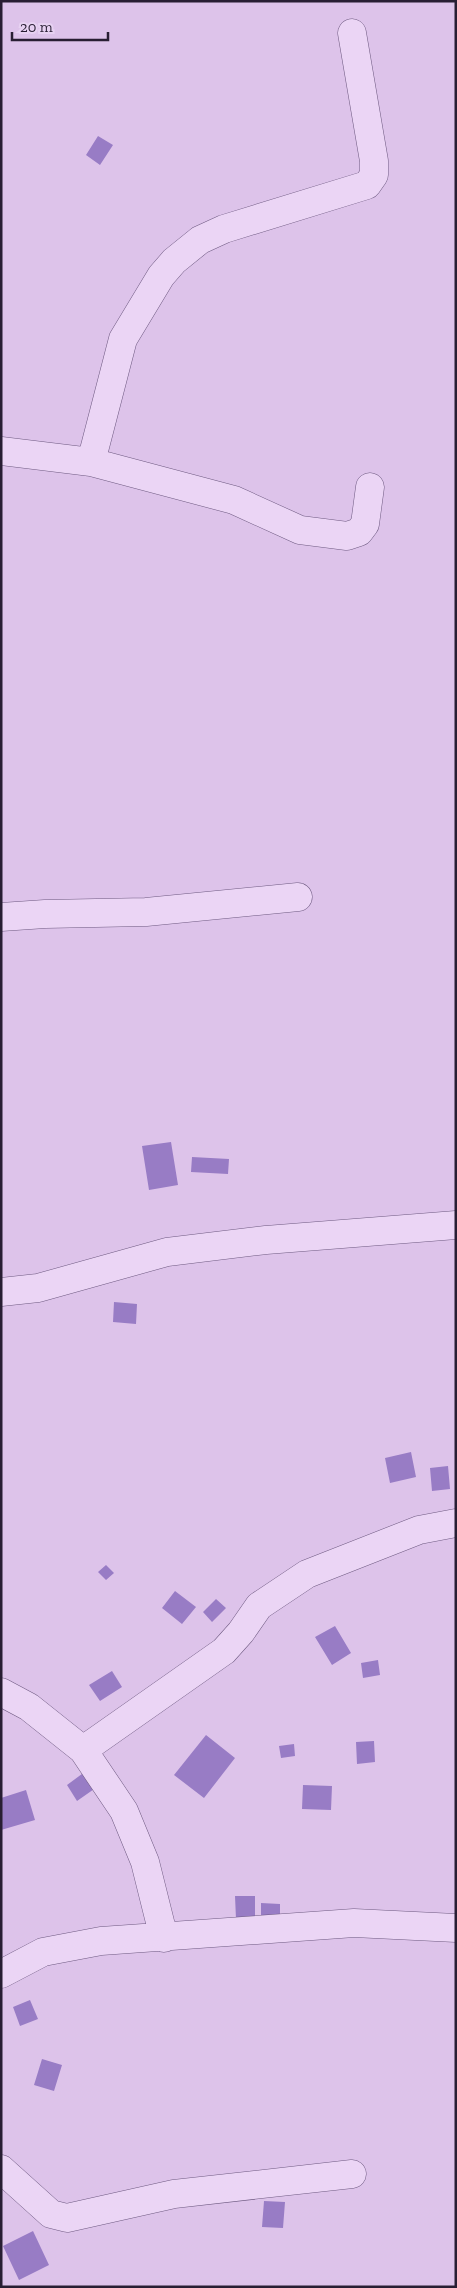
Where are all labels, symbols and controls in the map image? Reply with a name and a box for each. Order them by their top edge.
scale bar [12,10,109,42]
text: 20 m [20,18,53,36]

